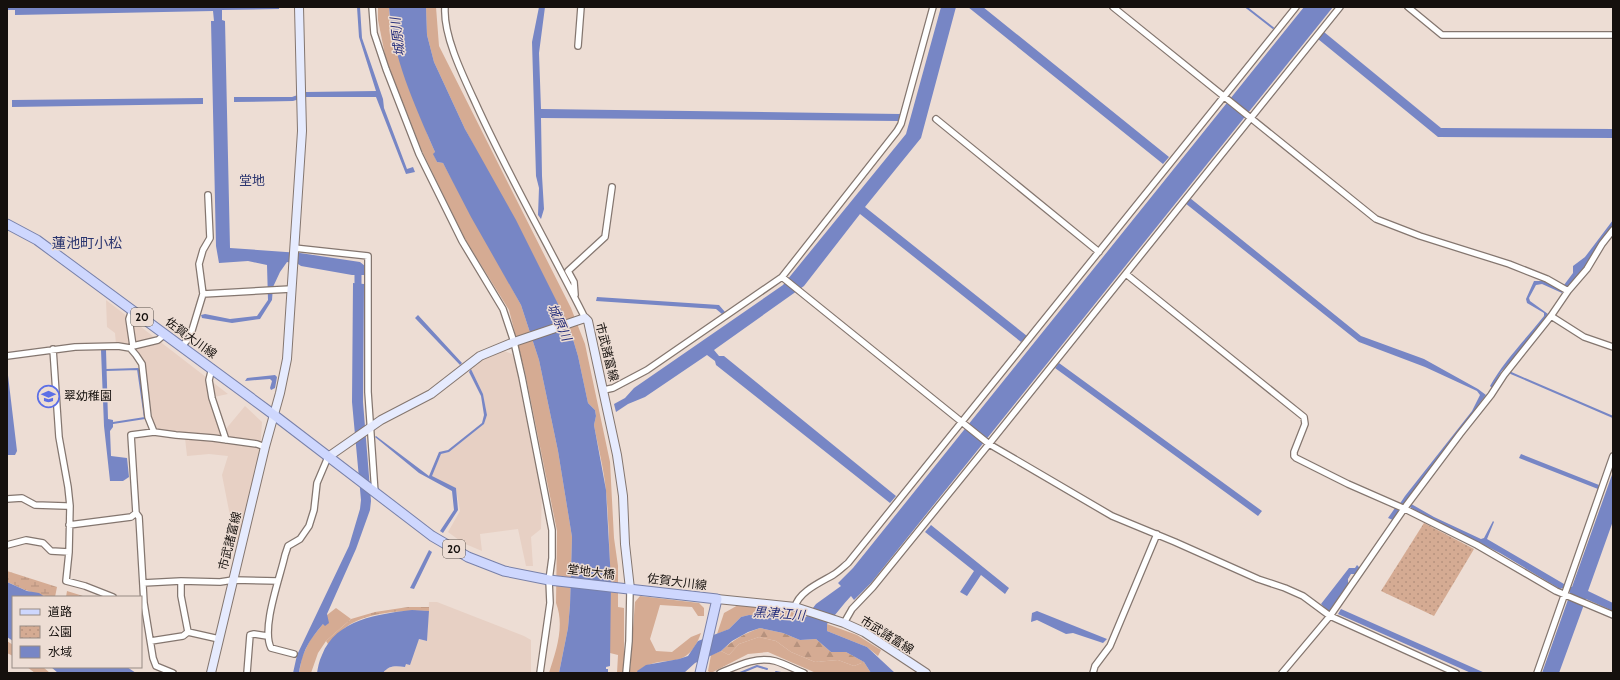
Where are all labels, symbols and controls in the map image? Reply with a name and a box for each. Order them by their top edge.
water label: 城原川 [386,15,407,57]
district label: 堂地 [239,172,265,188]
district label: 蓮池町小松 [52,234,122,252]
water label: 城原川 [545,301,576,345]
road number: 20 [131,308,153,326]
street label: 佐賀大川線 [163,314,220,361]
street label: 市武諸富線 [593,321,622,383]
school or university icon: 翠幼稚園 [36,383,62,409]
place label: 翠幼稚園 [64,388,112,403]
street label: 市武諸富線 [215,510,244,572]
road number: 20 [443,540,465,558]
street label: 堂地大橋 [566,561,616,582]
street label: 佐賀大川線 [646,570,708,593]
legend [12,596,142,668]
water label: 黒津江川 [752,603,807,623]
text: 道路 [48,604,72,619]
street label: 市武諸富線 [858,612,917,657]
text: 公園 [48,624,72,639]
text: 水域 [48,644,72,659]

